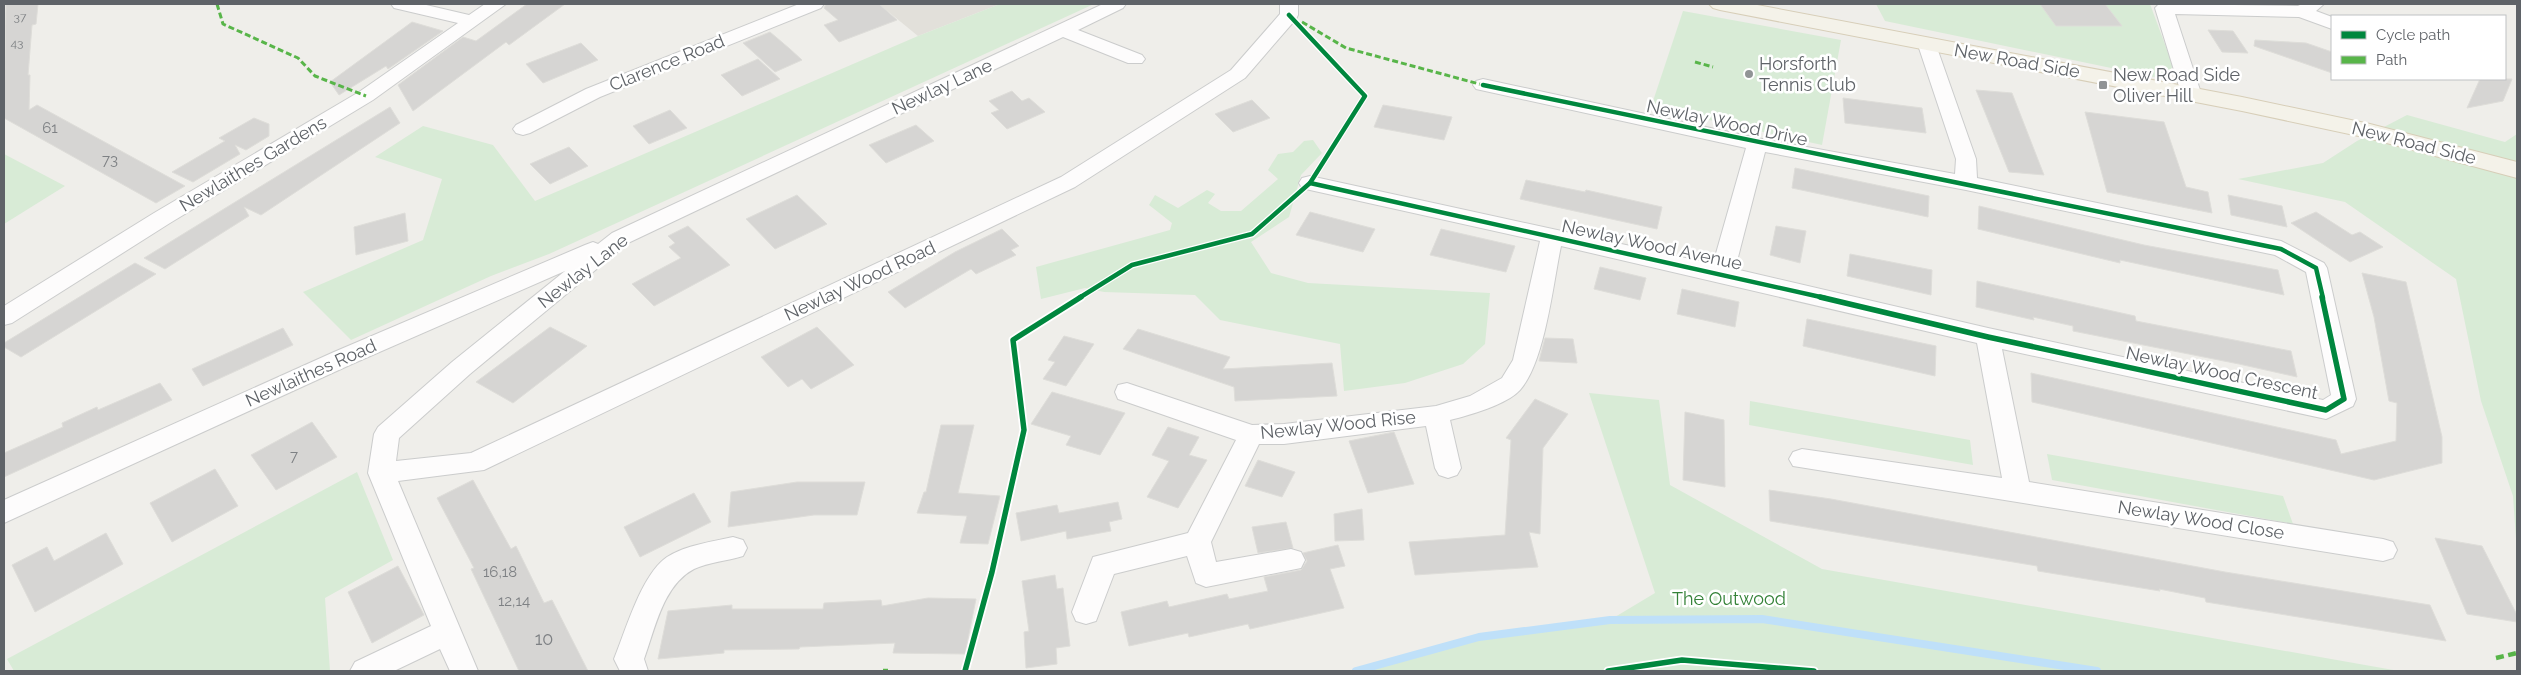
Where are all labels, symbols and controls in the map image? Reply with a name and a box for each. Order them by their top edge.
house number: 37 [14,10,27,24]
legend [2331,15,2506,80]
text: Cycle path [2376,26,2450,44]
street label: Clarence Road [606,30,727,95]
house number: 43 [11,36,23,50]
street label: New Road Side [1953,39,2082,82]
text: Path [2376,51,2407,69]
place label: Horsforth Tennis Club [1759,53,1856,95]
street label: Newlay Lane [888,54,996,119]
place label: New Road Side Oliver Hill [2113,64,2241,106]
marker: Horsforth Tennis Club [1743,68,1755,80]
marker: New Road Side Oliver Hill [2097,79,2109,91]
street label: Newlay Wood Drive [1645,95,1810,150]
street label: Newlaithes Gardens [176,111,330,216]
street label: New Road Side [2350,117,2479,168]
house number: 61 [42,119,58,137]
house number: 73 [102,151,118,169]
street label: Newlay Wood Avenue [1560,215,1745,274]
street label: Newlay Lane [534,229,632,312]
street label: Newlay Wood Road [781,236,939,325]
street label: Newlaithes Road [242,334,379,411]
street label: Newlay Wood Crescent [2124,342,2320,403]
street label: Newlay Wood Rise [1259,406,1417,443]
house number: 7 [290,447,298,465]
street label: Newlay Wood Close [2116,496,2286,543]
house number: 16,18 [483,563,517,581]
park label: The Outwood [1672,588,1786,609]
house number: 12,14 [498,592,530,610]
house number: 10 [535,628,553,649]

